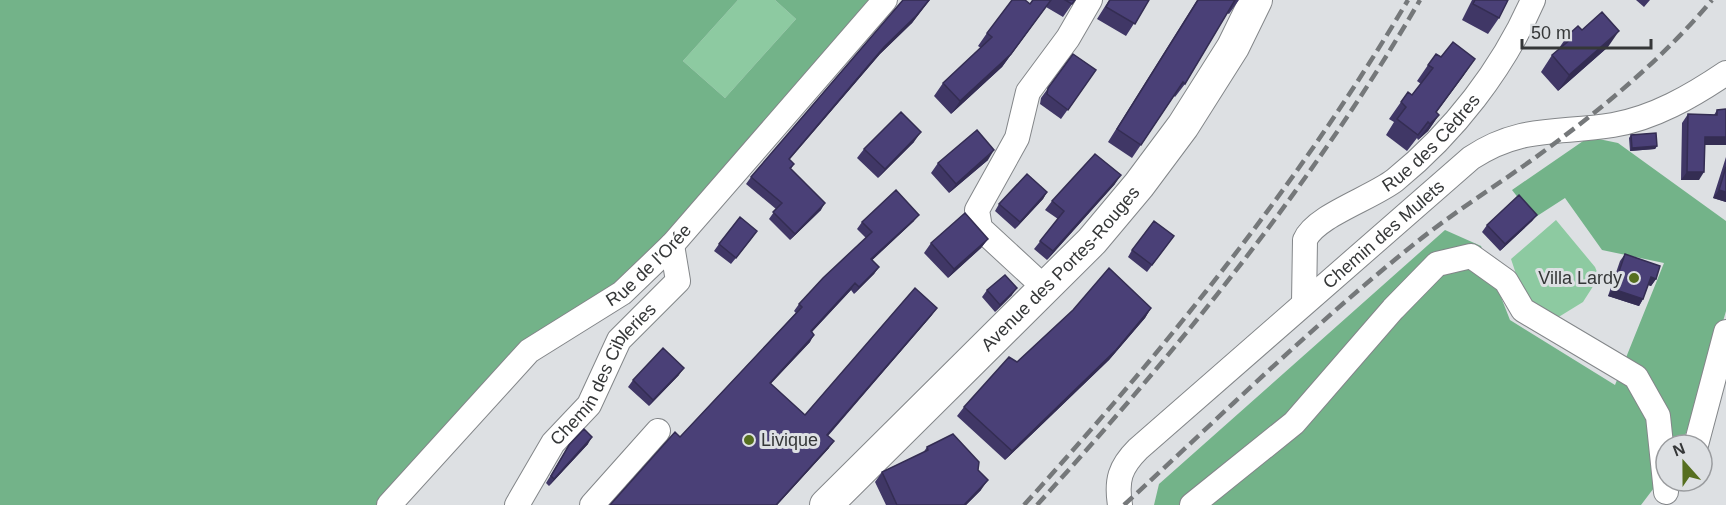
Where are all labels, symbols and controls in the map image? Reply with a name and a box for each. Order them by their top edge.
scale bar [1522,12,1651,50]
text: 50 m [1531,23,1571,43]
street label: Rue des Cèdres [1379,90,1484,196]
street label: Chemin des Mulets [1319,176,1448,293]
street label: Avenue des Portes-Rouges [977,182,1144,355]
street label: Rue de l'Orée [602,220,695,310]
place label: Villa Lardy [1538,268,1622,288]
marker: Villa Lardy [1627,271,1641,285]
street label: Chemin des Cibleries [546,299,660,449]
place label: Livique [761,430,818,450]
marker: Livique [742,433,756,447]
north arrow [1654,433,1714,493]
text: N [1670,439,1687,459]

